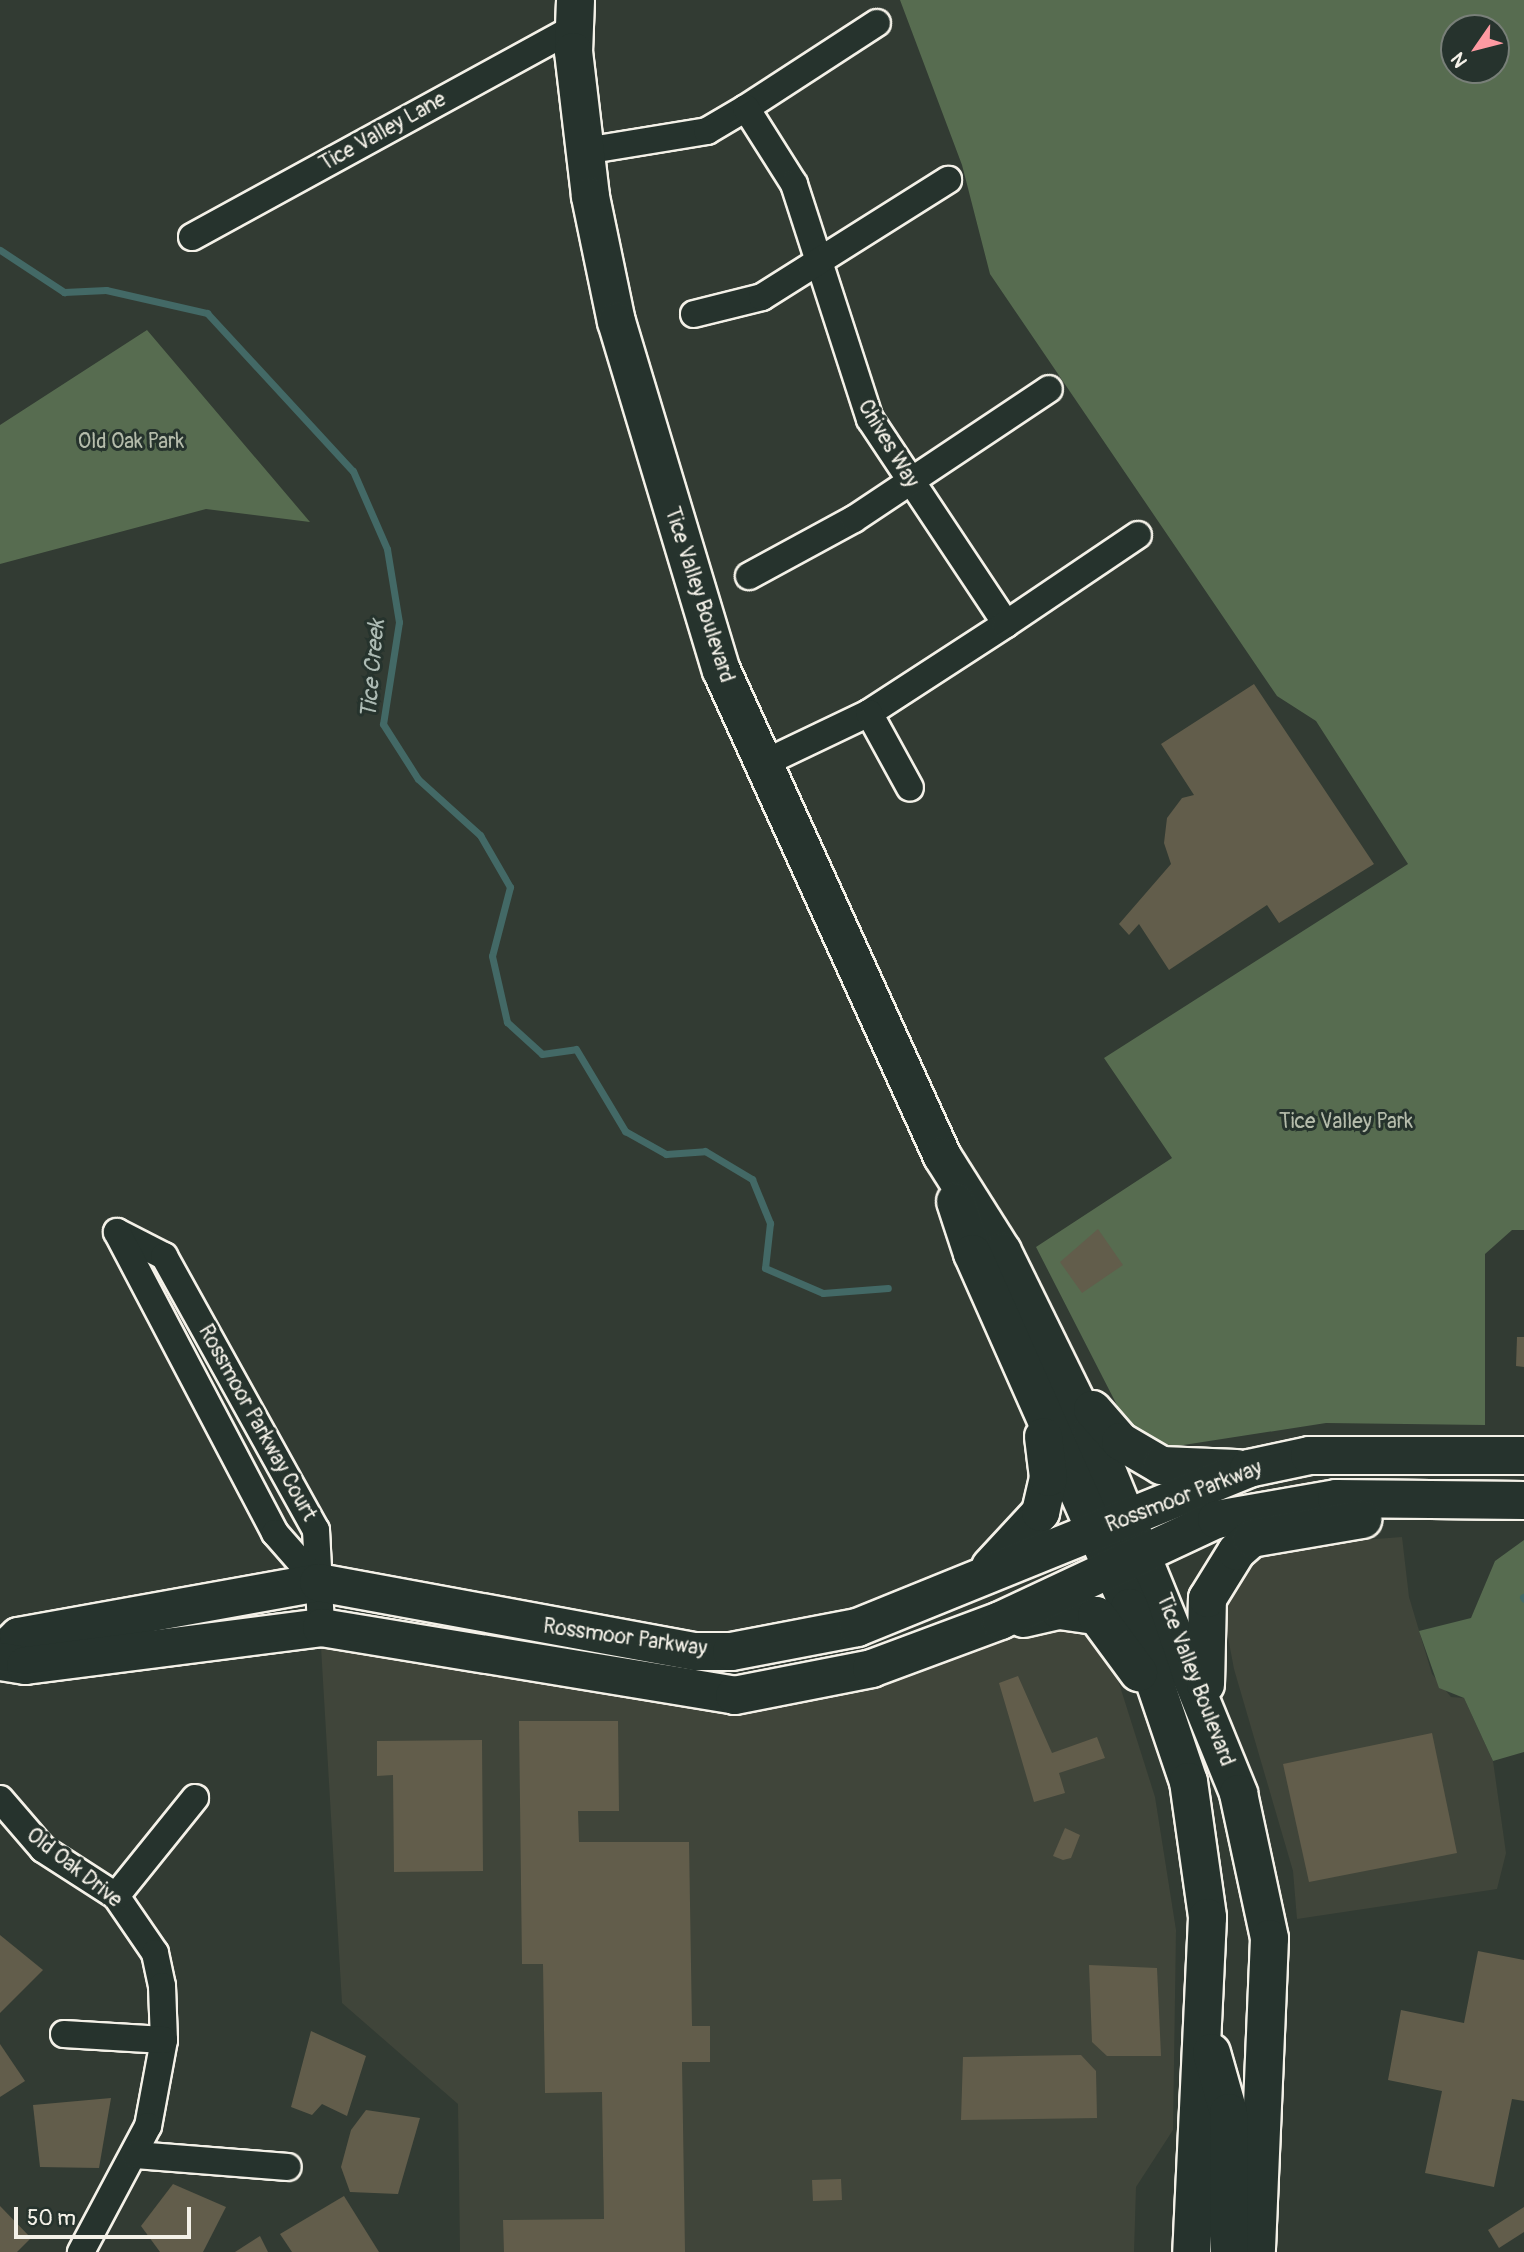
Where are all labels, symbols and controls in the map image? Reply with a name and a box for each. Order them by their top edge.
north arrow [1440,14,1510,84]
text: N [1446,48,1473,72]
street label: Tice Valley Lane [315,87,451,177]
street label: Chives Way [852,396,924,492]
park label: Old Oak Park [78,429,184,455]
street label: Tice Valley Boulevard [659,504,739,686]
water label: Tice Creek [355,618,391,720]
park label: Tice Valley Park [1279,1109,1413,1135]
street label: Rossmoor Parkway Court [193,1320,321,1526]
street label: Rossmoor Parkway [1102,1456,1266,1538]
street label: Tice Valley Boulevard [1150,1590,1240,1770]
street label: Rossmoor Parkway [541,1614,709,1662]
street label: Old Oak Drive [21,1823,127,1913]
scale bar [18,2192,194,2236]
text: 50 m [27,2205,76,2232]

